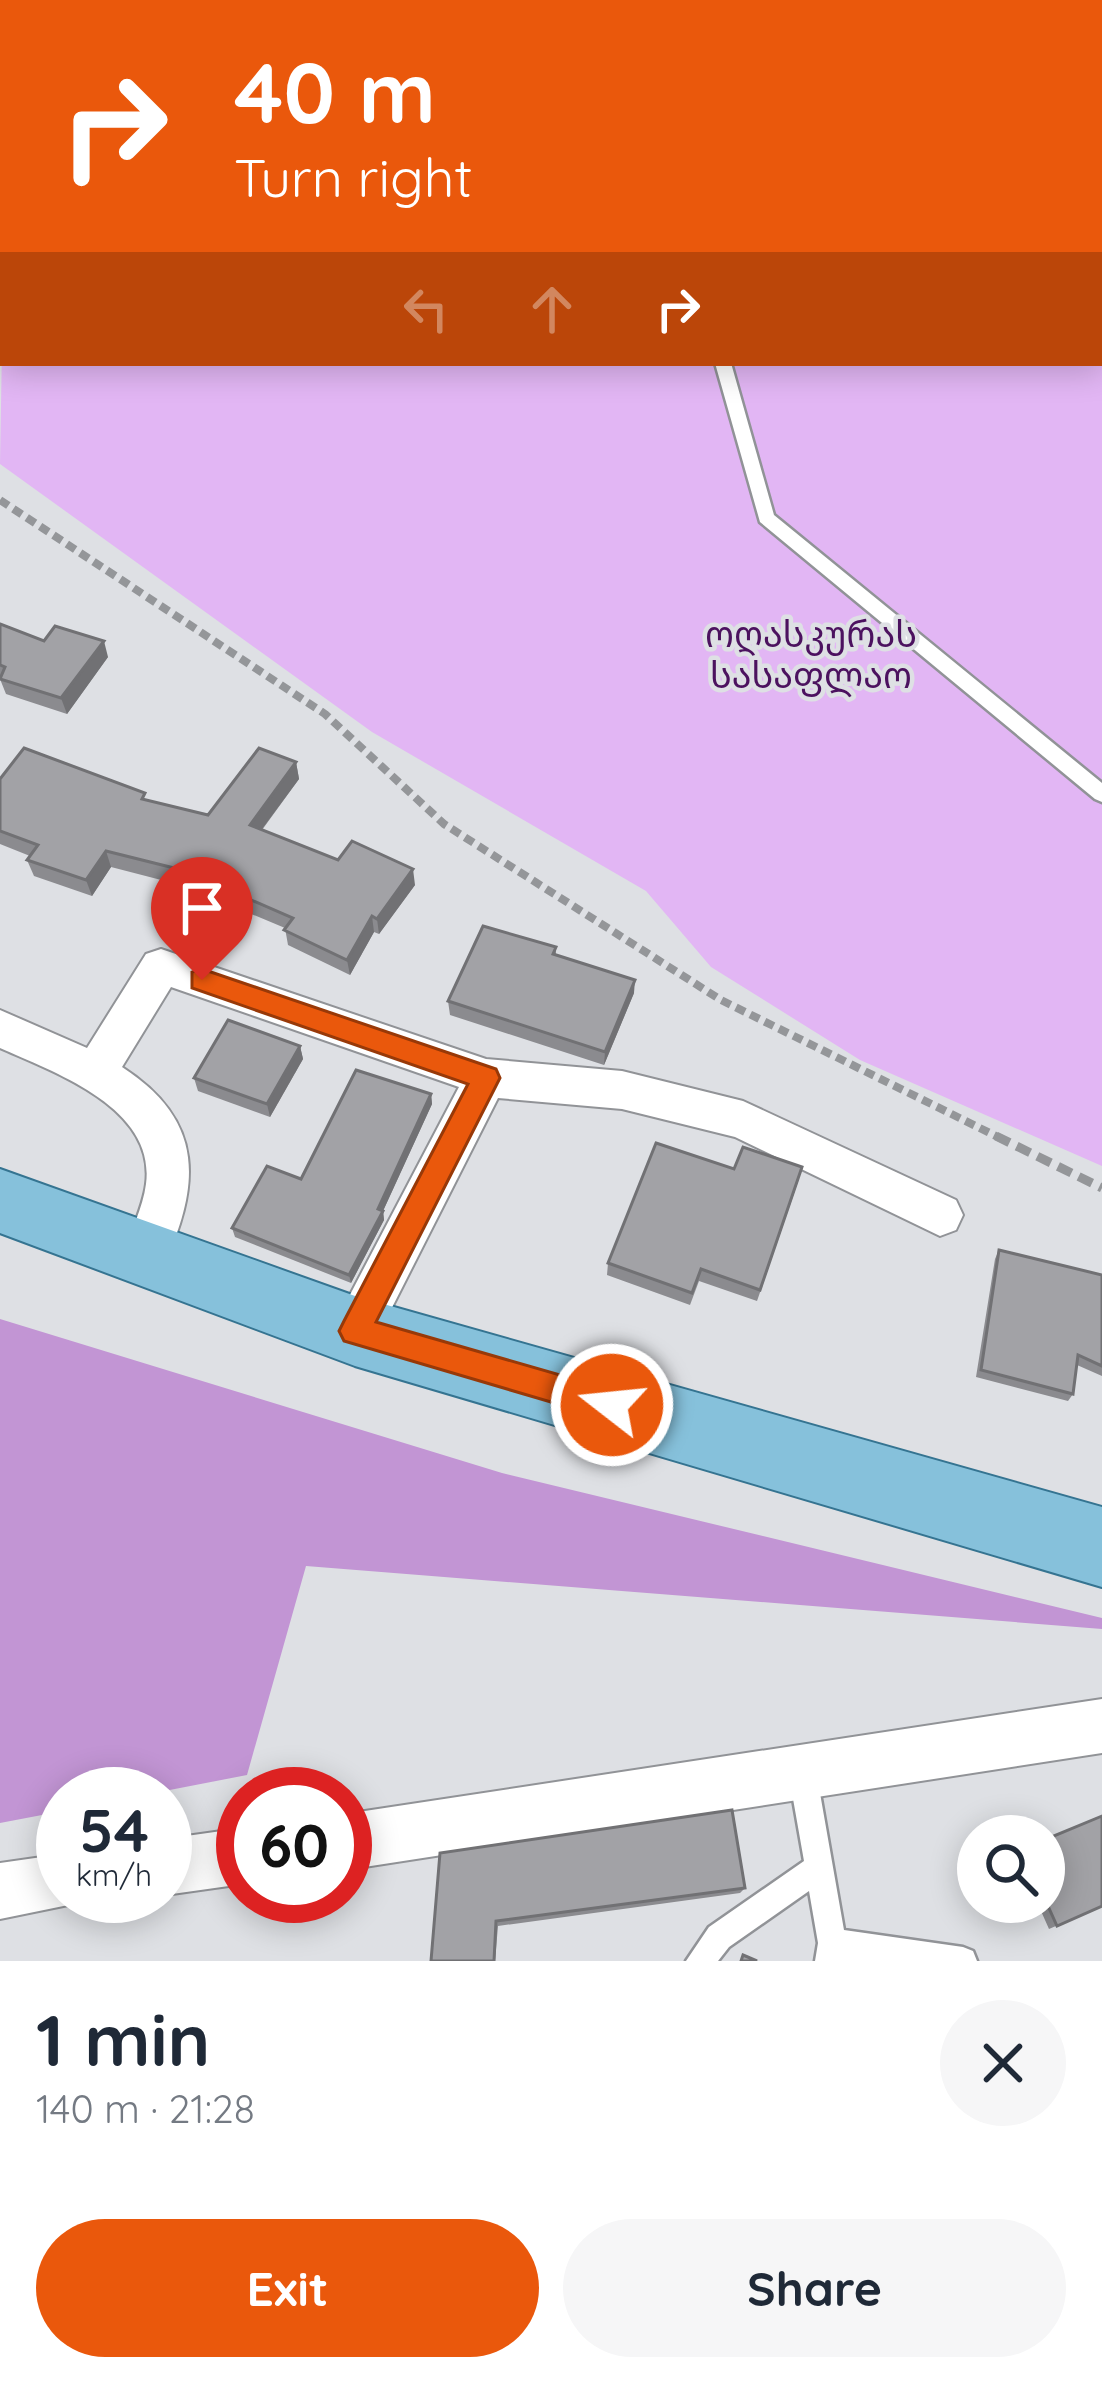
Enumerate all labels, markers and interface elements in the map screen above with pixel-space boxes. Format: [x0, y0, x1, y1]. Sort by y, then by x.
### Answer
text: 40 m [234, 39, 436, 144]
icon: right [36, 48, 192, 204]
text: Turn right [234, 143, 473, 211]
icon: left [393, 276, 459, 342]
icon: ahead [519, 276, 585, 342]
icon: right [645, 276, 711, 342]
park label: ოღასკურას სასაფლაო [705, 611, 917, 698]
pin [151, 857, 253, 980]
icon: arrive [169, 875, 235, 941]
position arrow [549, 1342, 675, 1468]
speed limit sign: 60 [216, 1767, 372, 1923]
text: 54 [79, 1792, 149, 1867]
map controls [957, 1815, 1065, 1923]
button: search [957, 1815, 1065, 1923]
text: km/h [76, 1856, 152, 1894]
text: 1 min [36, 1994, 210, 2084]
button: close [940, 2000, 1066, 2126]
text: 140 m · 21:28 [36, 2084, 255, 2133]
button: Exit [36, 2219, 539, 2357]
button: Share [563, 2219, 1066, 2357]

